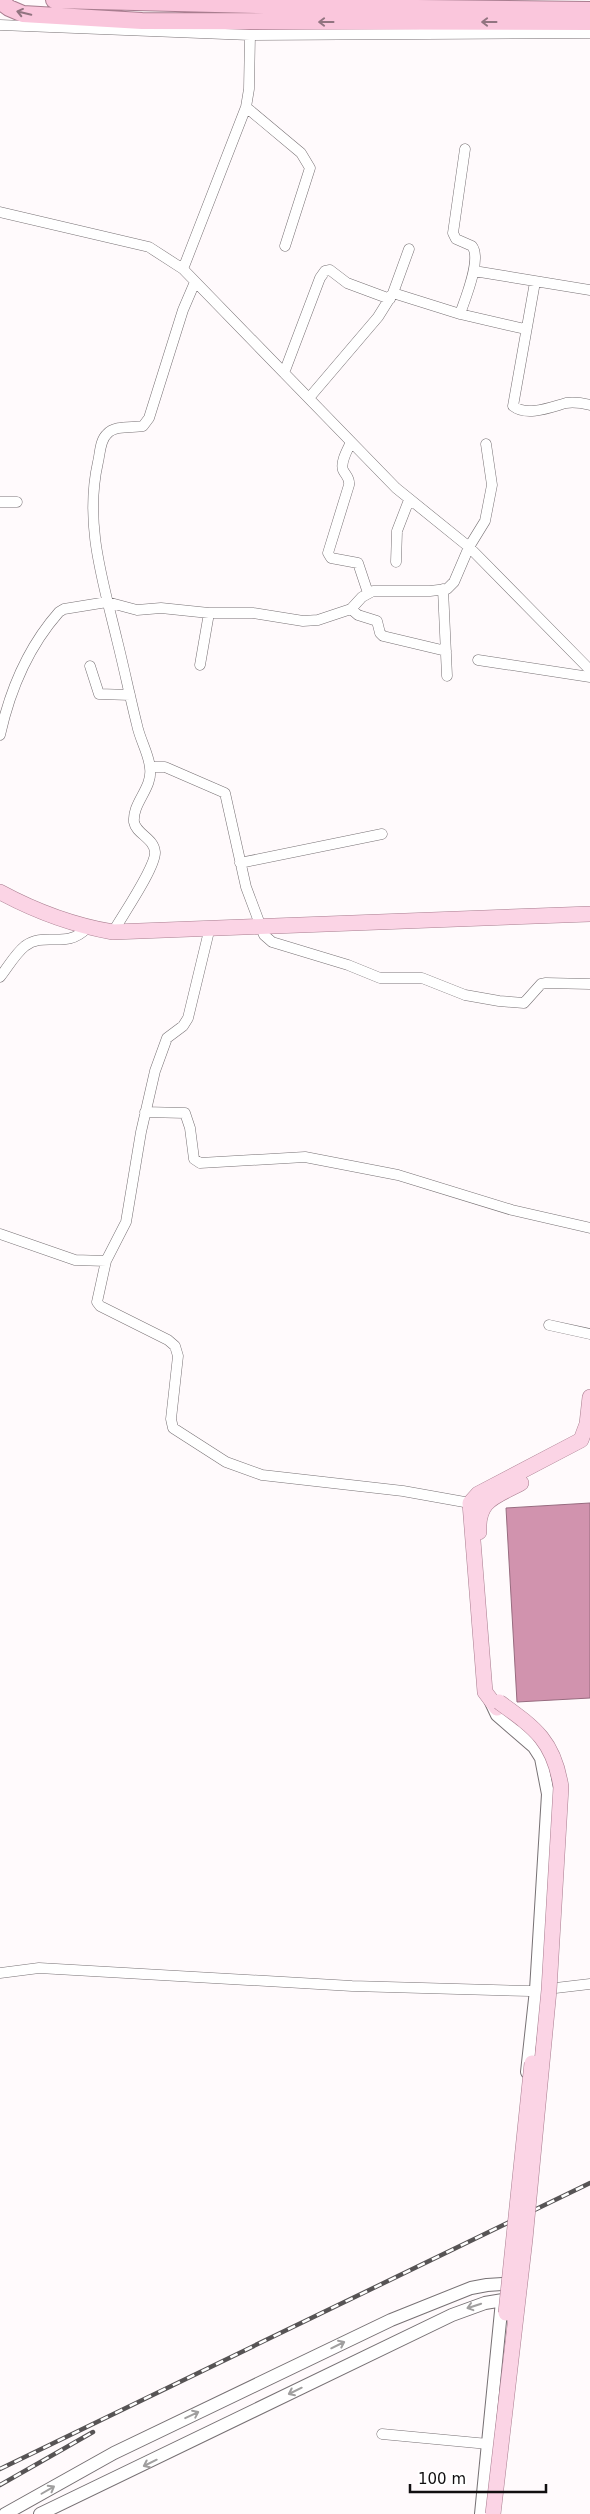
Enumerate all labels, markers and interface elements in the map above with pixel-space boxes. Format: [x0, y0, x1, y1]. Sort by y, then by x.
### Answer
one-way arrow [17, 8, 33, 17]
one-way arrow [319, 17, 335, 27]
one-way arrow [481, 17, 498, 27]
one-way arrow [466, 2302, 482, 2312]
one-way arrow [330, 2340, 345, 2350]
one-way arrow [288, 2386, 303, 2396]
one-way arrow [184, 2410, 199, 2420]
one-way arrow [142, 2458, 157, 2468]
scale bar [410, 2462, 546, 2494]
text: 100 m [418, 2470, 466, 2488]
one-way arrow [40, 2485, 54, 2495]

